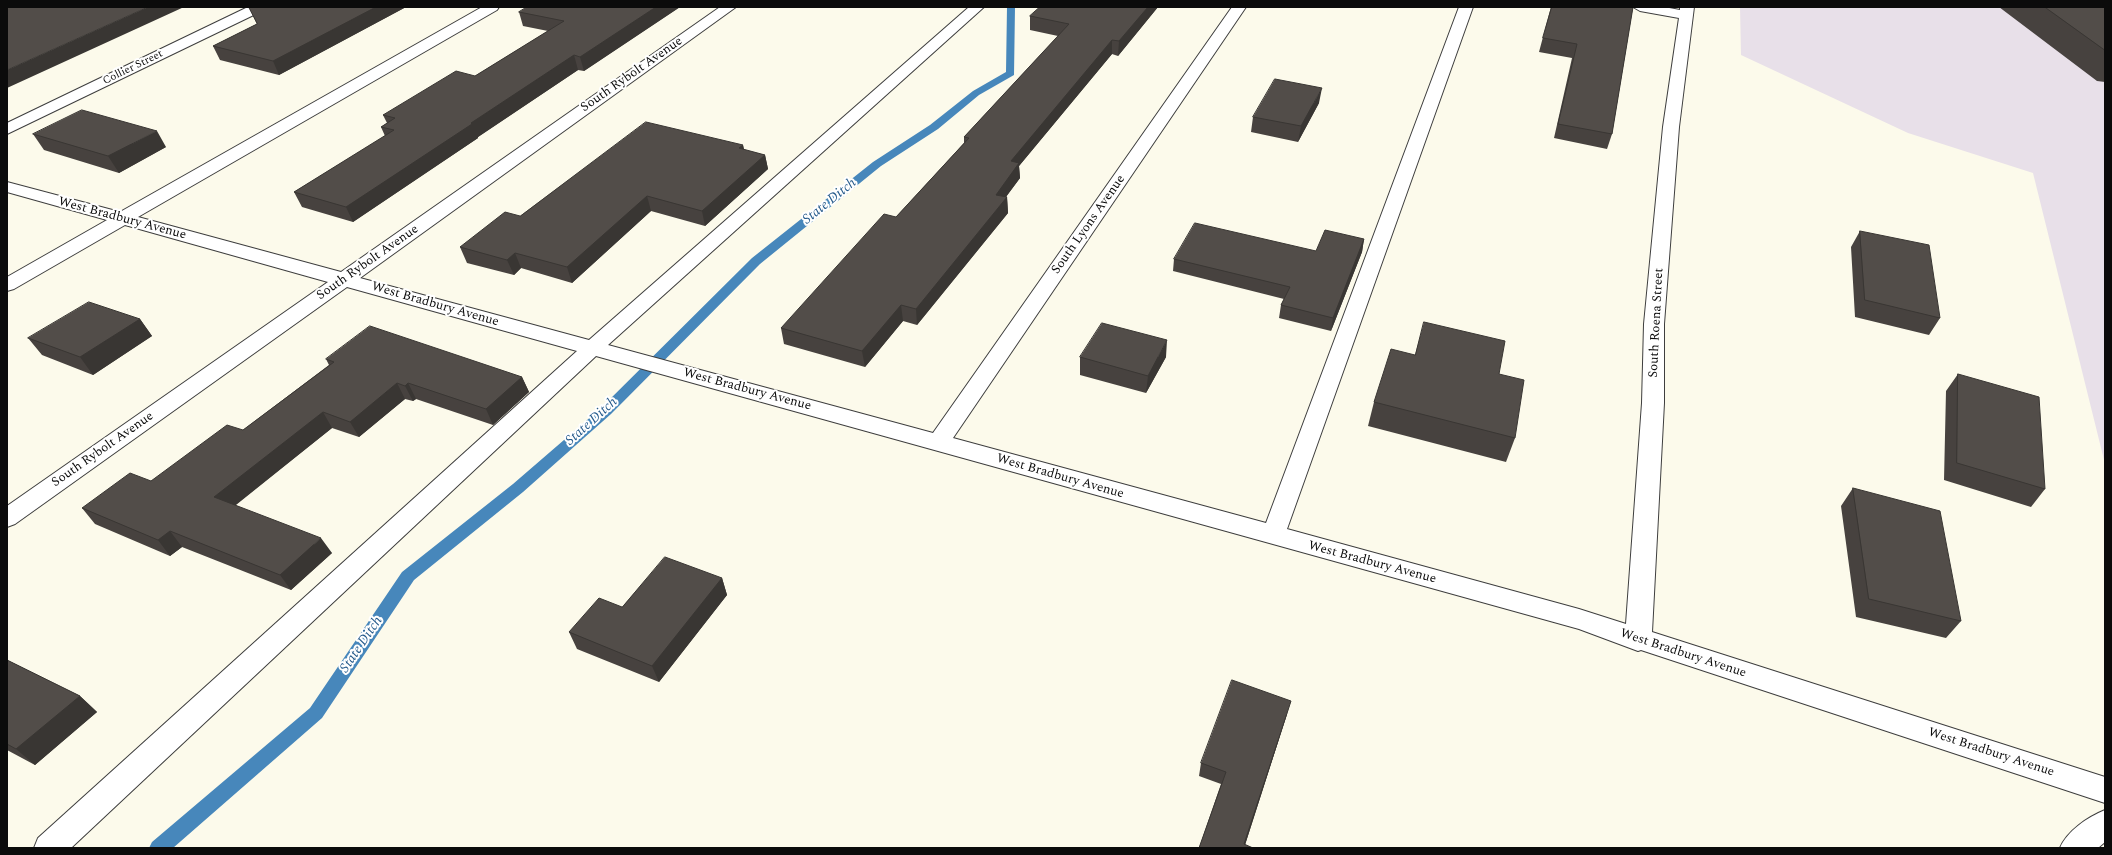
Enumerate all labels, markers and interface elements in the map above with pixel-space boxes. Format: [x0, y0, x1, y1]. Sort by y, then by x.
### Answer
street label: South Rybolt Avenue [578, 34, 686, 116]
street label: Collier Street [101, 48, 165, 88]
street label: South Lyons Avenue [1049, 172, 1129, 278]
water label: State Ditch [800, 175, 860, 229]
street label: West Bradbury Avenue [56, 194, 188, 244]
street label: South Rybolt Avenue [314, 222, 422, 304]
street label: South Roena Street [1646, 268, 1668, 378]
street label: West Bradbury Avenue [370, 279, 500, 331]
street label: West Bradbury Avenue [681, 365, 813, 415]
water label: State Ditch [563, 394, 621, 450]
street label: South Rybolt Avenue [49, 409, 157, 491]
street label: West Bradbury Avenue [995, 451, 1125, 503]
street label: West Bradbury Avenue [1306, 538, 1438, 588]
water label: State Ditch [337, 614, 387, 676]
street label: West Bradbury Avenue [1618, 626, 1748, 682]
street label: West Bradbury Avenue [1926, 725, 2056, 781]

